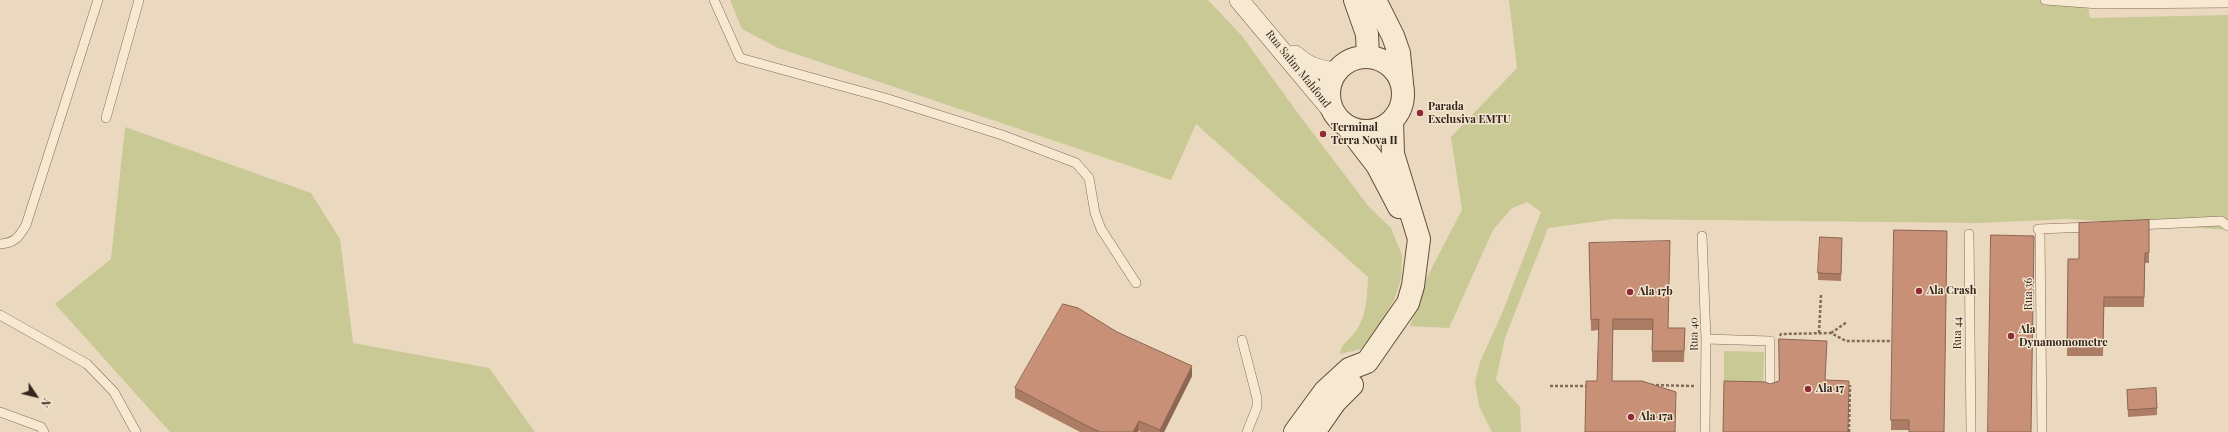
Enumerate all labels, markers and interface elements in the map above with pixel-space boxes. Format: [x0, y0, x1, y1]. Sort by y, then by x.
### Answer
street label: Rua Salim Mahfoud [1263, 28, 1333, 110]
place label: Parada Exclusiva EMTU [1428, 100, 1511, 126]
marker: Parada Exclusiva EMTU [1415, 108, 1425, 118]
place label: Terminal Terra Nova II [1331, 121, 1398, 147]
marker: Terminal Terra Nova II [1318, 129, 1328, 139]
street label: Rua 36 [2022, 278, 2036, 310]
place label: Ala Crash [1927, 284, 1976, 298]
place label: Ala 17b [1638, 285, 1673, 299]
marker: Ala Crash [1914, 286, 1924, 296]
marker: Ala 17b [1625, 287, 1635, 297]
street label: Rua 40 [1687, 317, 1701, 351]
street label: Rua 44 [1951, 317, 1965, 349]
place label: Ala Dynamomometre [2019, 323, 2108, 349]
marker: Ala Dynamomometre [2006, 331, 2016, 341]
north arrow [16, 376, 56, 416]
place label: Ala 17 [1816, 382, 1844, 396]
marker: Ala 17 [1803, 384, 1813, 394]
text: N [38, 396, 55, 411]
place label: Ala 17a [1639, 410, 1673, 424]
marker: Ala 17a [1626, 412, 1636, 422]

